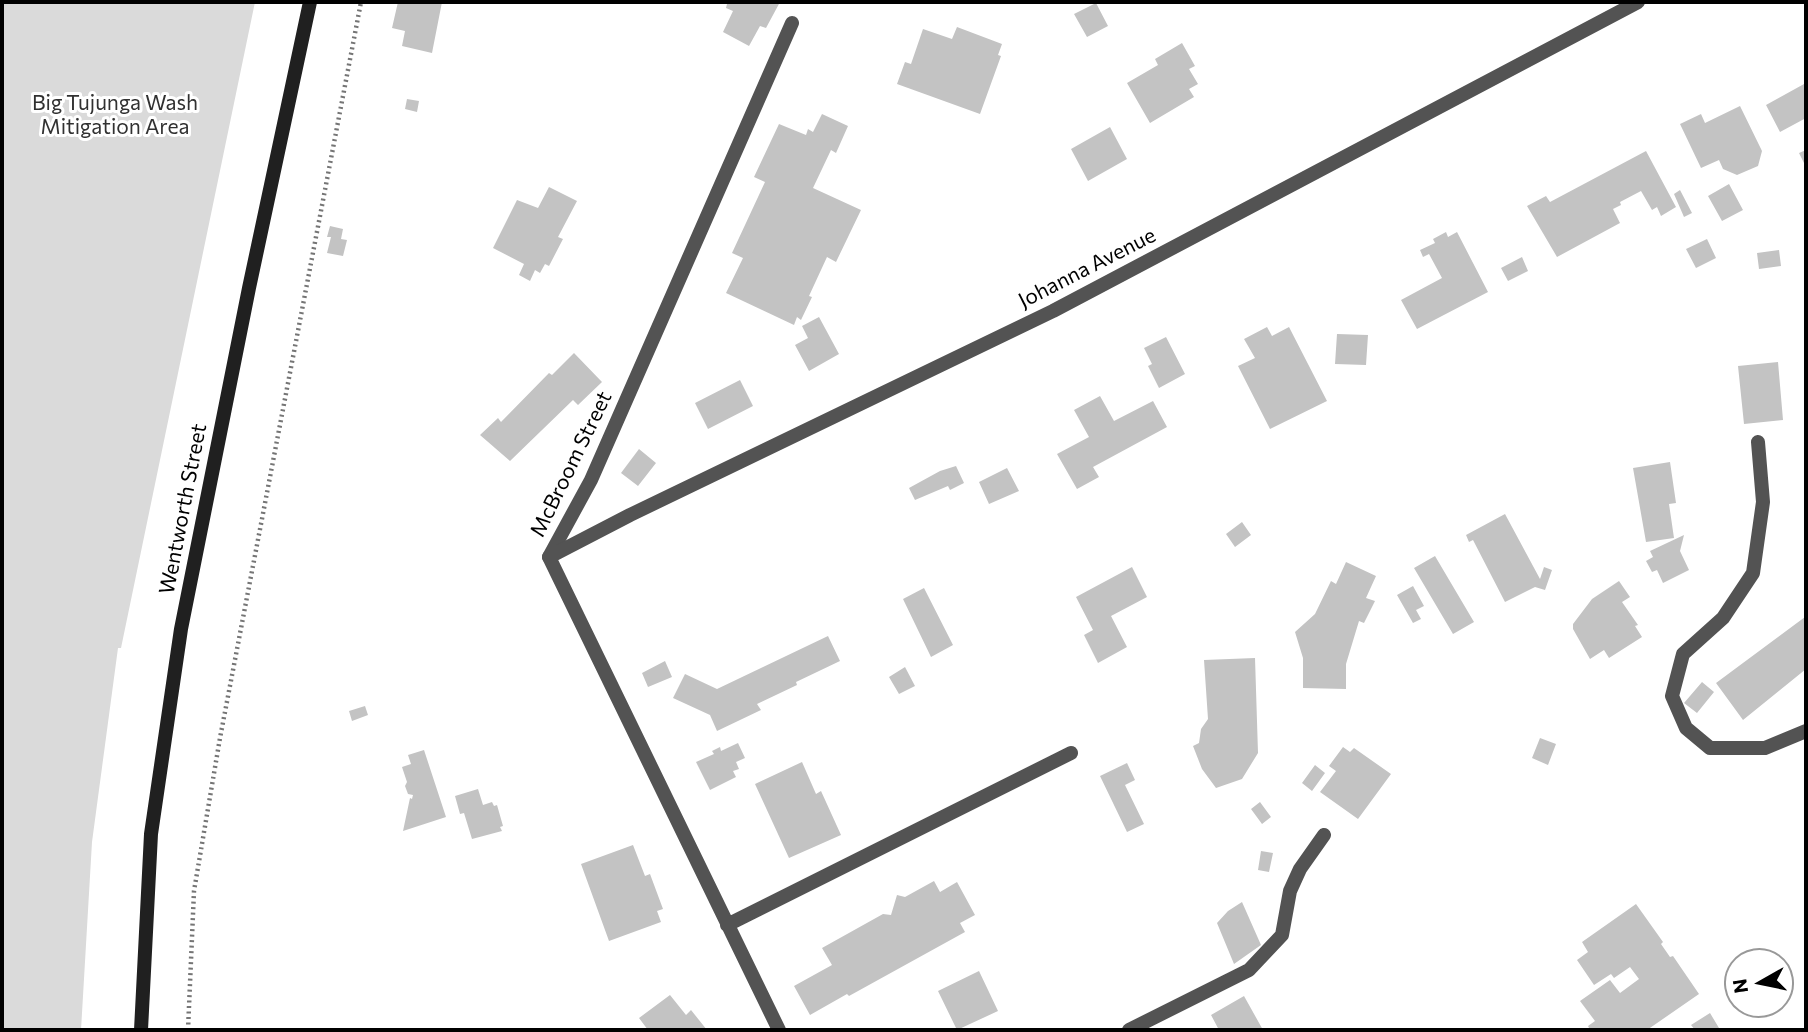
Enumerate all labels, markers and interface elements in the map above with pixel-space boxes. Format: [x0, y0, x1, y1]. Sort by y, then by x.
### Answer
park label: Big Tujunga Wash Mitigation Area [32, 90, 198, 140]
street label: Johanna Avenue [1014, 223, 1160, 313]
street label: McBroom Street [525, 387, 617, 541]
street label: Wentworth Street [154, 422, 212, 596]
north arrow [1724, 948, 1794, 1018]
text: N [1727, 977, 1752, 995]

